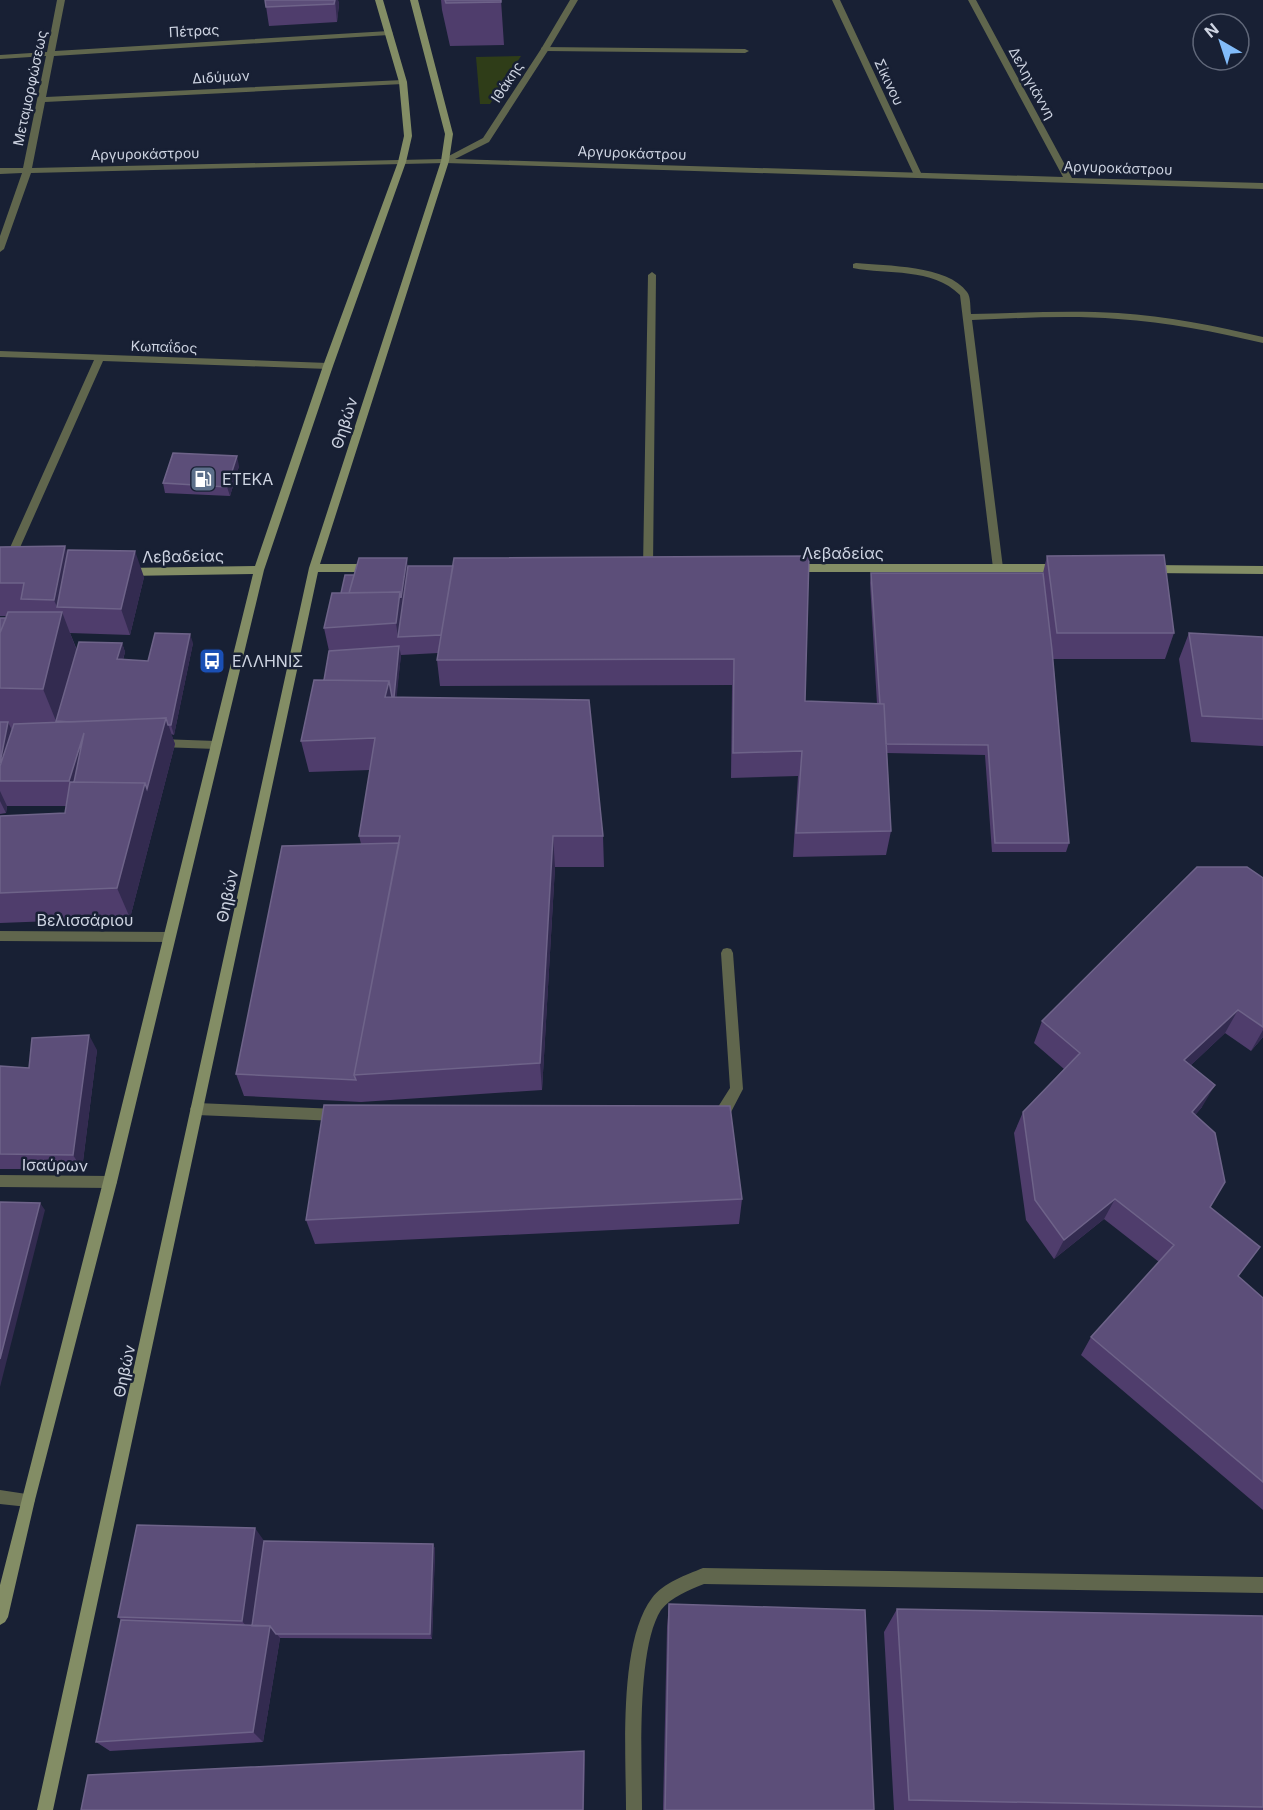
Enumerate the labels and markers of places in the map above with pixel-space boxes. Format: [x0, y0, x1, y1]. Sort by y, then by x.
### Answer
fuel station icon: ΕΤΕΚΑ [188, 464, 218, 494]
place label: ΕΤΕΚΑ [222, 469, 273, 489]
bus stop icon: ΕΛΛΗΝΙΣ [197, 646, 227, 676]
place label: ΕΛΛΗΝΙΣ [232, 651, 303, 671]

